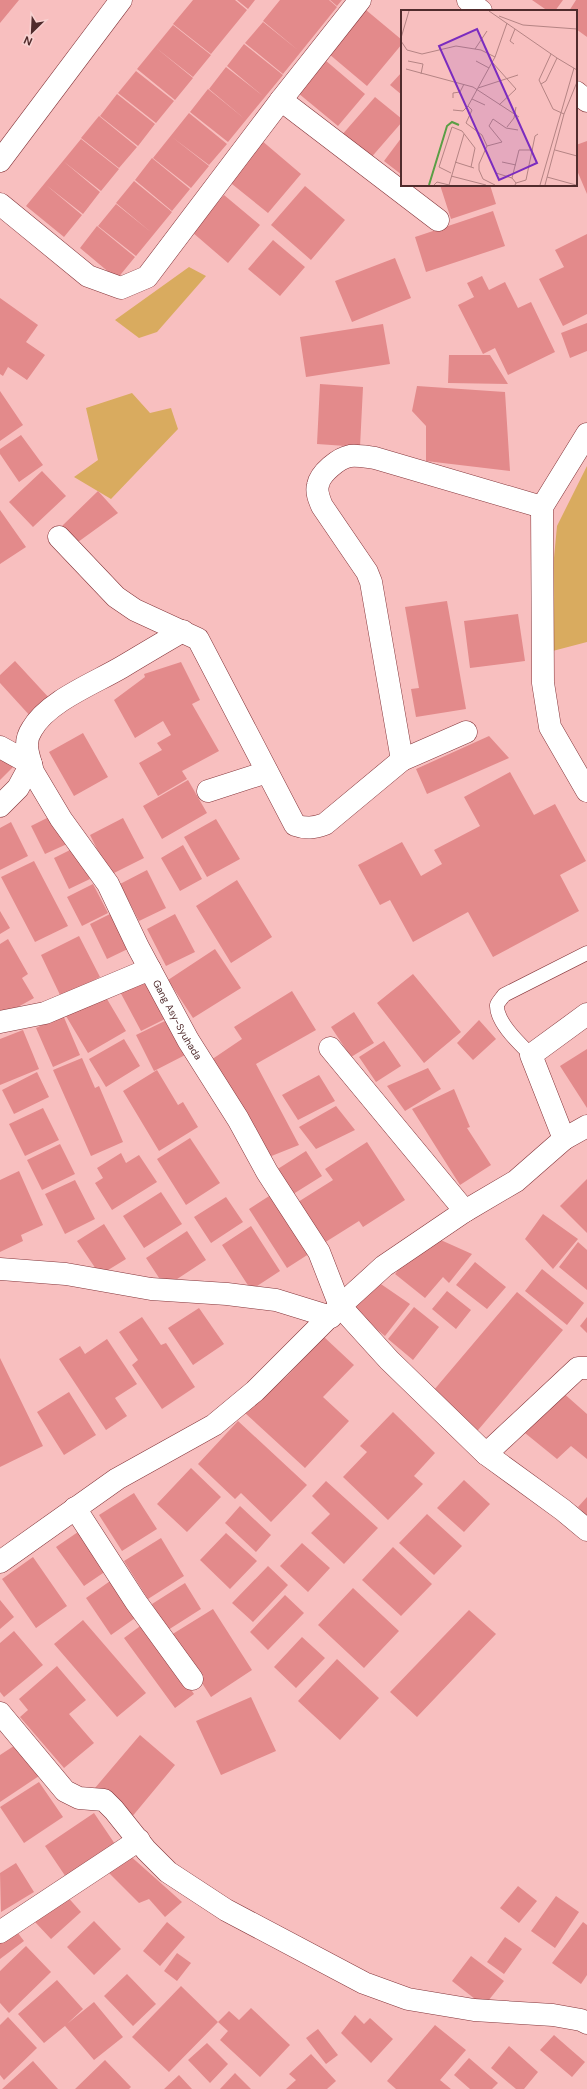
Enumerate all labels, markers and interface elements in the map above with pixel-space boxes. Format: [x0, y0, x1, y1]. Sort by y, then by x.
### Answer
inset map [401, 10, 577, 186]
north arrow [12, 12, 52, 52]
text: N [21, 33, 34, 49]
street label: Gang Asy-Syuhada [150, 978, 205, 1062]

